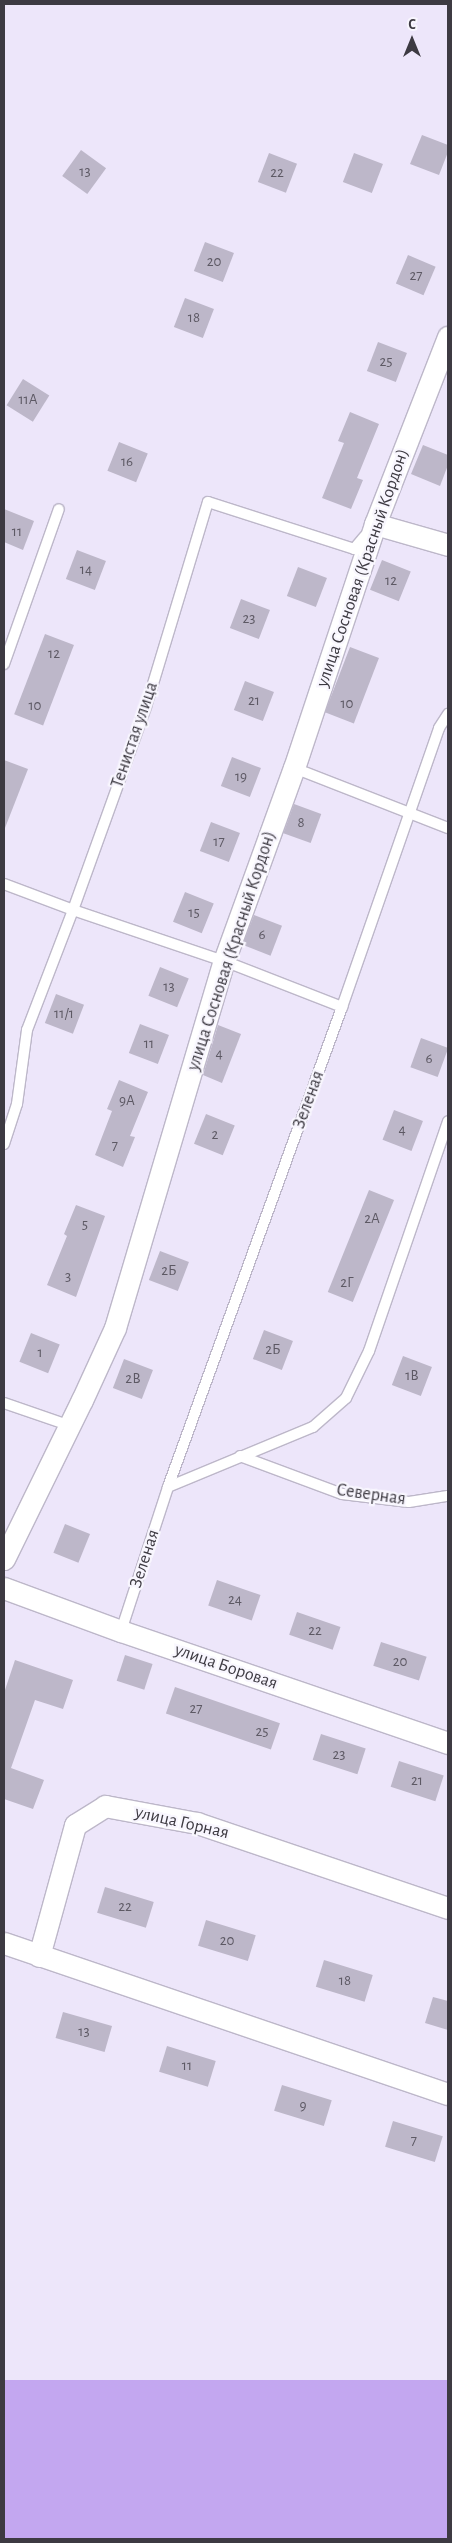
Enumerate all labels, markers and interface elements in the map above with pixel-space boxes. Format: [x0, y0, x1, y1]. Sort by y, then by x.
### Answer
north arrow [387, 15, 437, 65]
text: С [408, 18, 416, 32]
house number: 13 [79, 163, 91, 181]
house number: 22 [270, 164, 284, 182]
house number: 20 [207, 253, 221, 271]
house number: 27 [409, 267, 423, 285]
house number: 18 [188, 309, 200, 327]
house number: 25 [379, 353, 393, 371]
house number: 11А [18, 391, 38, 409]
street label: улица Сосновая (Красный Кордон) [312, 446, 414, 690]
house number: 16 [121, 453, 133, 471]
house number: 11 [12, 523, 22, 541]
house number: 14 [80, 561, 92, 579]
house number: 12 [385, 572, 397, 590]
house number: 23 [242, 610, 256, 628]
house number: 12 [48, 645, 60, 663]
street label: Тенистая улица [107, 679, 163, 791]
house number: 21 [248, 692, 260, 710]
house number: 10 [340, 695, 354, 713]
house number: 10 [28, 697, 42, 715]
house number: 19 [235, 768, 247, 786]
house number: 8 [297, 814, 305, 832]
street label: улица Сосновая (Красный Кордон) [183, 829, 281, 1073]
house number: 17 [213, 833, 225, 851]
house number: 15 [188, 904, 200, 922]
house number: 6 [258, 926, 266, 944]
house number: 13 [163, 978, 175, 996]
house number: 11/1 [54, 1005, 74, 1023]
house number: 11 [144, 1035, 154, 1053]
house number: 4 [215, 1045, 223, 1063]
house number: 6 [425, 1050, 433, 1068]
street label: Зеленая [289, 1068, 329, 1132]
house number: 9А [119, 1092, 135, 1110]
house number: 4 [398, 1121, 406, 1139]
house number: 2 [212, 1126, 218, 1144]
house number: 7 [112, 1137, 118, 1155]
house number: 2А [364, 1210, 380, 1228]
house number: 5 [82, 1216, 88, 1234]
house number: 2Б [161, 1262, 177, 1280]
house number: 3 [65, 1268, 71, 1286]
house number: 2Г [340, 1274, 354, 1292]
house number: 2Б [265, 1341, 281, 1359]
house number: 1 [37, 1344, 43, 1362]
house number: 1В [405, 1367, 419, 1385]
house number: 2В [125, 1370, 141, 1388]
street label: Северная [335, 1479, 407, 1511]
street label: Зеленая [125, 1527, 165, 1591]
house number: 24 [228, 1591, 242, 1609]
house number: 22 [308, 1622, 322, 1640]
street label: улица Боровая [172, 1639, 280, 1695]
house number: 20 [393, 1653, 407, 1671]
house number: 27 [189, 1700, 203, 1718]
house number: 25 [255, 1723, 269, 1741]
house number: 23 [332, 1746, 346, 1764]
house number: 21 [411, 1772, 423, 1790]
street label: улица Горная [133, 1802, 231, 1844]
house number: 22 [118, 1898, 132, 1916]
house number: 20 [220, 1932, 234, 1950]
house number: 18 [339, 1972, 351, 1990]
house number: 13 [78, 2023, 90, 2041]
house number: 11 [182, 2057, 192, 2075]
house number: 9 [299, 2097, 307, 2115]
house number: 7 [411, 2132, 417, 2150]

